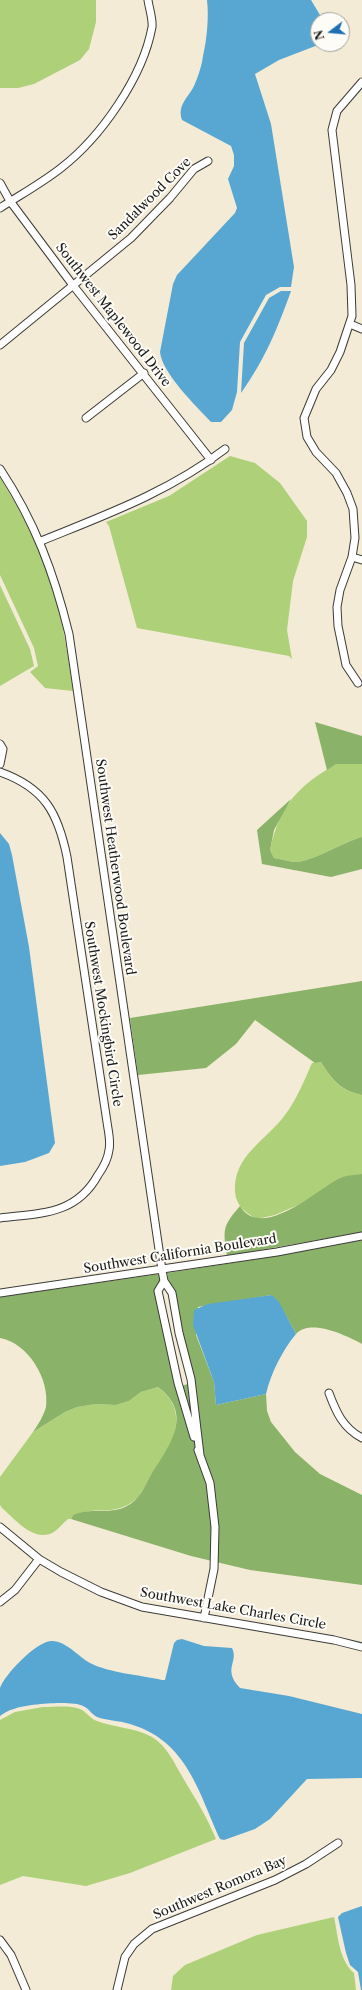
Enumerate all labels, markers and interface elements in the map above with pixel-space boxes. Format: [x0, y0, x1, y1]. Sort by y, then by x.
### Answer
north arrow [310, 12, 350, 52]
text: N [311, 29, 327, 42]
street label: Sandalwood Cove [105, 154, 195, 244]
street label: Southwest Maplewood Drive [52, 240, 174, 390]
street label: Southwest Heatherwood Boulevard [92, 758, 138, 976]
street label: Southwest Mockingbird Circle [81, 920, 125, 1108]
street label: Southwest California Boulevard [82, 1231, 278, 1277]
street label: Southwest Lake Charles Circle [139, 1585, 327, 1633]
street label: Southwest Romora Bay [151, 1853, 289, 1923]

